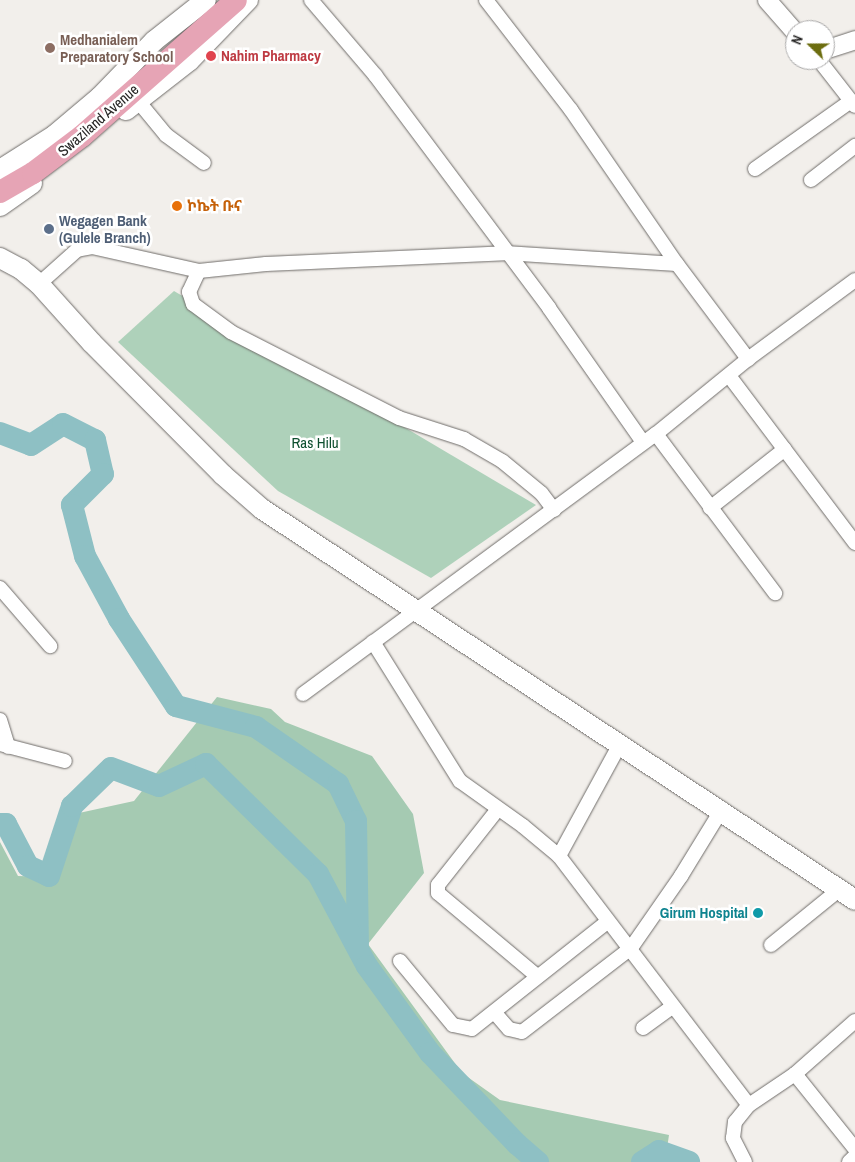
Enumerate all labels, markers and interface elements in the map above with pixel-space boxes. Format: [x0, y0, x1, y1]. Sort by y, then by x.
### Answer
north arrow [785, 20, 835, 70]
place label: Medhanialem Preparatory School [60, 30, 173, 65]
text: N [787, 33, 807, 47]
marker: Medhanialem Preparatory School [44, 42, 56, 54]
place label: Nahim Pharmacy [221, 47, 321, 65]
marker: Nahim Pharmacy [205, 50, 217, 62]
street label: Swaziland Avenue [54, 80, 142, 160]
place label: ኮኬት ቡና [187, 197, 242, 215]
marker: ኮኬት ቡና [171, 200, 183, 212]
place label: Wegagen Bank (Gulele Branch) [59, 211, 151, 246]
marker: Wegagen Bank (Gulele Branch) [43, 223, 55, 235]
park label: Ras Hilu [291, 434, 339, 452]
place label: Girum Hospital [660, 904, 748, 922]
marker: Girum Hospital [752, 907, 764, 919]

